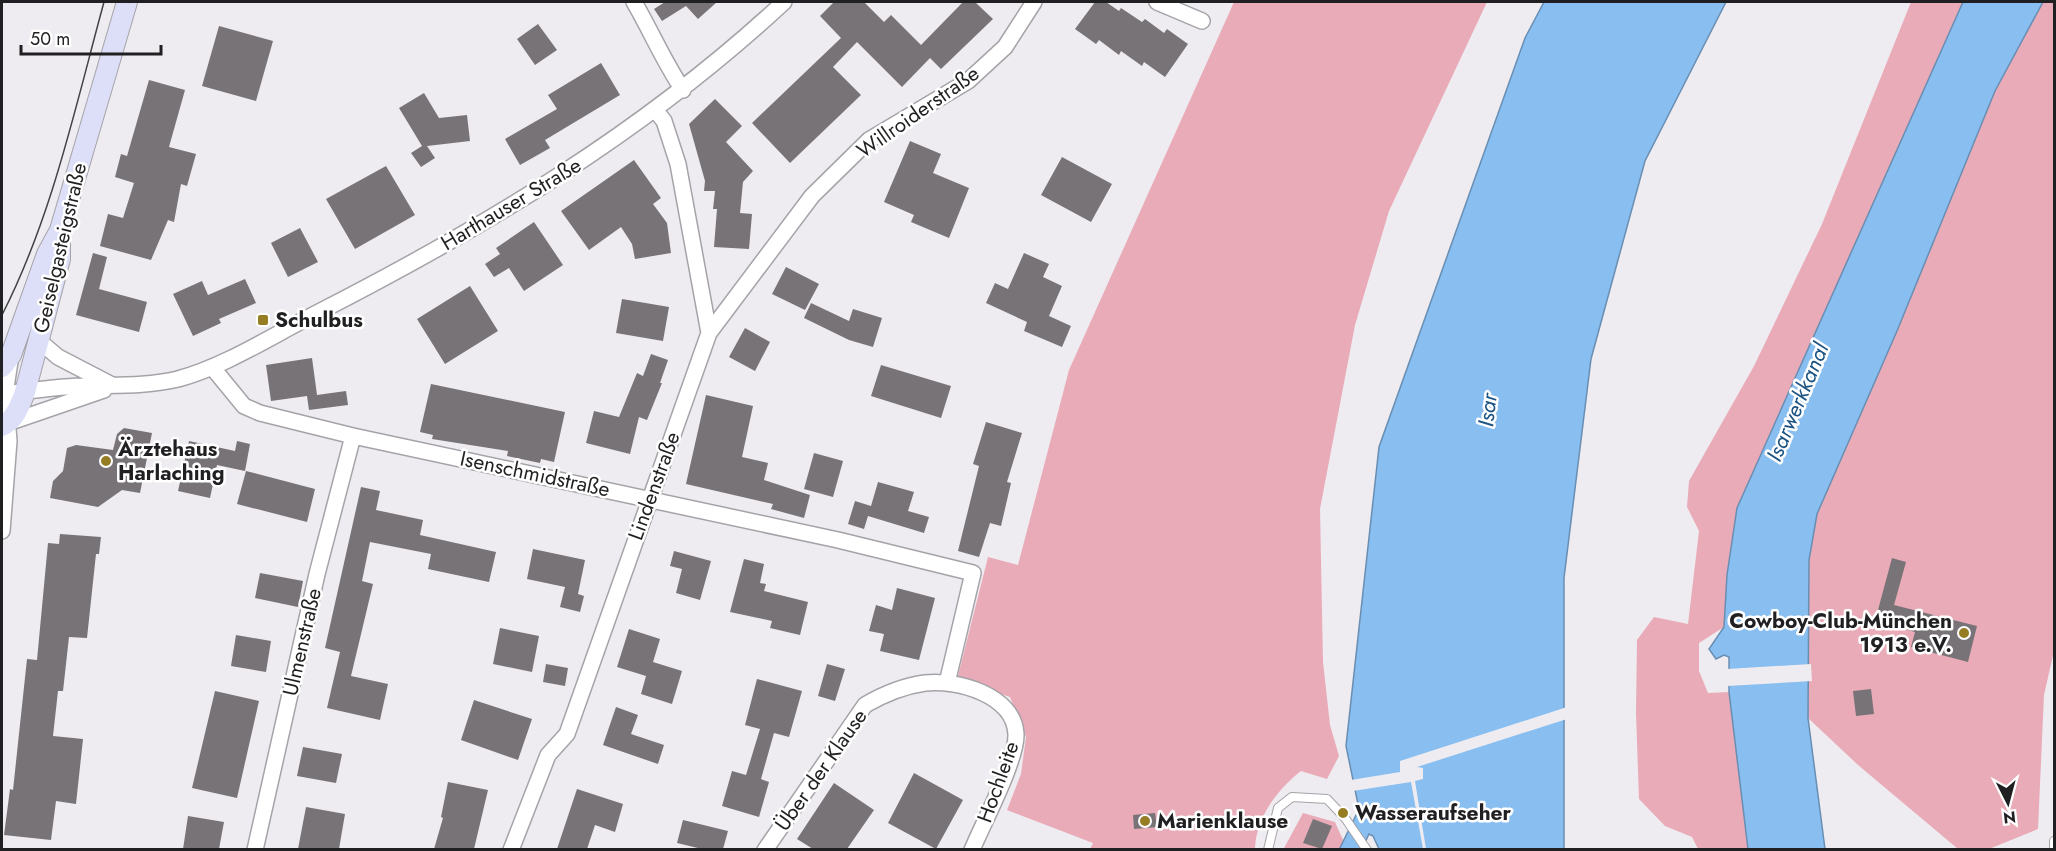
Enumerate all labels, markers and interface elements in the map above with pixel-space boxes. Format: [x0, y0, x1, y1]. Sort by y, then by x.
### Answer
scale bar [21, 18, 160, 56]
text: 50 m [30, 26, 70, 52]
street label: Willroiderstraße [851, 59, 985, 165]
street label: Harthauser Straße [435, 150, 587, 258]
street label: Geiselgasteigstraße [26, 160, 94, 336]
place label: Schulbus [275, 305, 363, 335]
marker: Schulbus [256, 313, 270, 327]
water label: Isarwerkkanal [1758, 337, 1837, 466]
water label: Isar [1469, 390, 1505, 428]
street label: Lindenstraße [621, 427, 688, 544]
place label: Ärztehaus Harlaching [117, 434, 224, 488]
street label: Isenschmidstraße [457, 443, 613, 505]
marker: Ärztehaus Harlaching [99, 454, 113, 468]
street label: Ulmenstraße [275, 585, 329, 699]
place label: Cowboy-Club-München 1913 e.V. [1729, 606, 1952, 660]
marker: Cowboy-Club-München 1913 e.V. [1957, 626, 1971, 640]
street label: Über der Klause [768, 703, 874, 837]
street label: Hochleite [969, 737, 1027, 827]
north arrow [1978, 773, 2038, 833]
place label: Wasseraufseher [1355, 798, 1512, 828]
text: N [2002, 805, 2017, 830]
place label: Marienklause [1157, 806, 1288, 836]
marker: Wasseraufseher [1336, 806, 1350, 820]
marker: Marienklause [1138, 814, 1152, 828]

